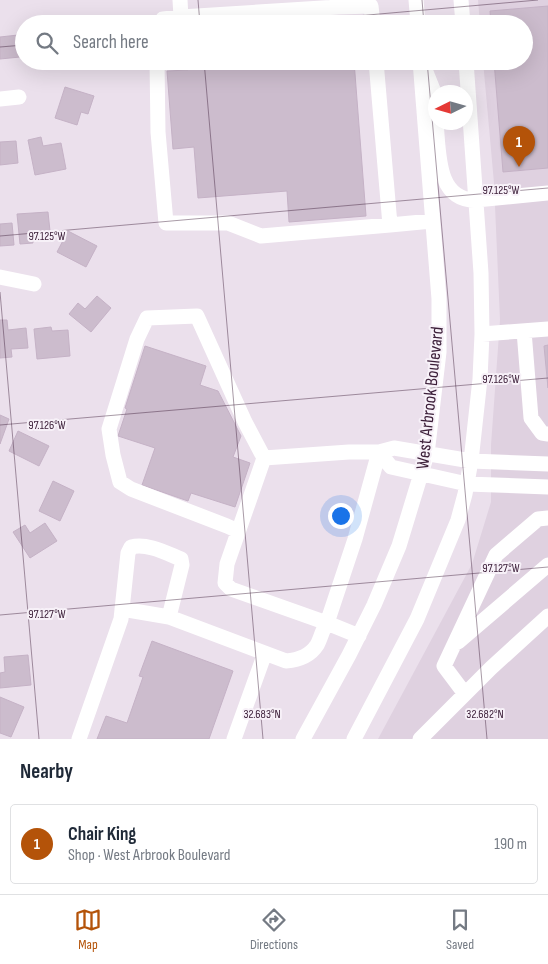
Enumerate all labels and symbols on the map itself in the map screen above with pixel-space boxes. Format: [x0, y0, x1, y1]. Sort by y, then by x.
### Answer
north arrow [428, 85, 473, 130]
pin: 1 [503, 126, 535, 167]
text: 97.125°W [483, 183, 520, 198]
text: 97.125°W [29, 229, 66, 244]
street label: West Arbrook Boulevard [412, 326, 448, 470]
text: 97.126°W [482, 372, 520, 387]
text: 97.126°W [28, 418, 66, 433]
your location [328, 503, 354, 529]
text: 97.127°W [482, 561, 520, 576]
text: 97.127°W [28, 607, 66, 622]
text: 32.683°N [243, 707, 281, 722]
text: 32.682°N [466, 707, 504, 722]

